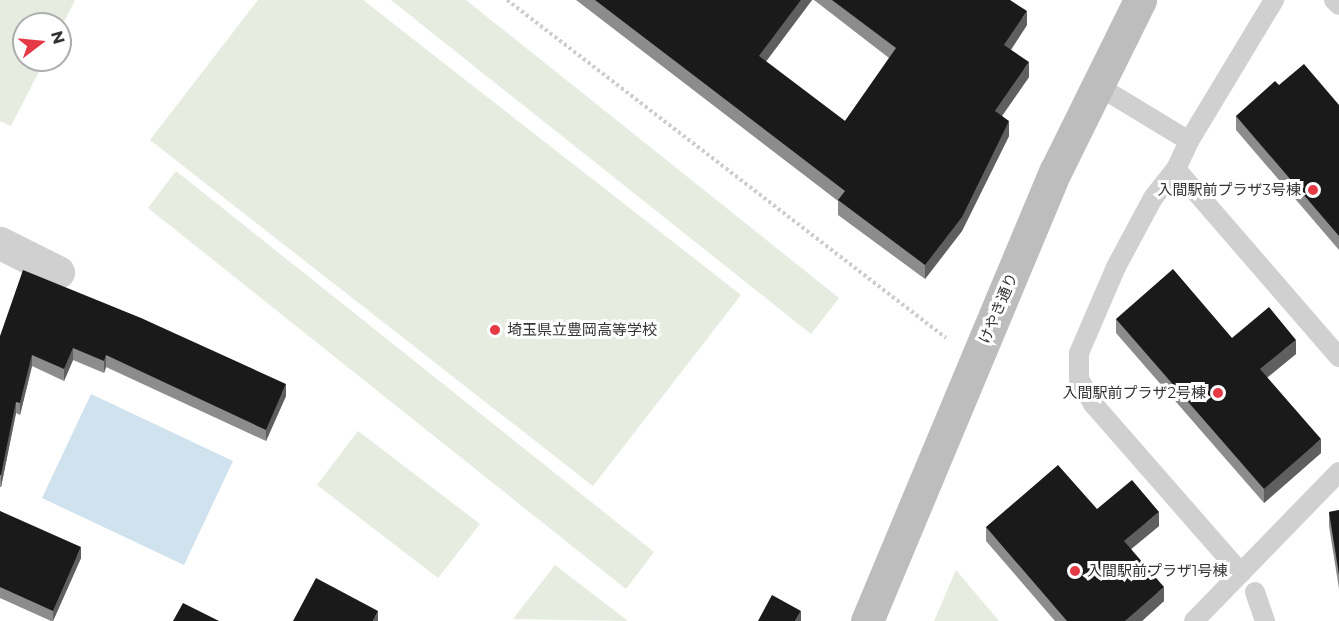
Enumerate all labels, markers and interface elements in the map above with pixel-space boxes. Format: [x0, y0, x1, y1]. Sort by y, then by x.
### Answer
north arrow [12, 12, 72, 72]
text: N [47, 29, 69, 46]
place label: 入間駅前プラザ3号棟 [1158, 181, 1301, 199]
marker: 入間駅前プラザ3号棟 [1306, 183, 1320, 197]
street label: けやき通り [975, 270, 1021, 346]
place label: 埼玉県立豊岡高等学校 [507, 321, 657, 339]
marker: 埼玉県立豊岡高等学校 [488, 323, 502, 337]
place label: 入間駅前プラザ2号棟 [1062, 384, 1206, 402]
marker: 入間駅前プラザ2号棟 [1211, 386, 1225, 400]
place label: 入間駅前プラザ1号棟 [1087, 562, 1227, 580]
marker: 入間駅前プラザ1号棟 [1068, 564, 1082, 578]

